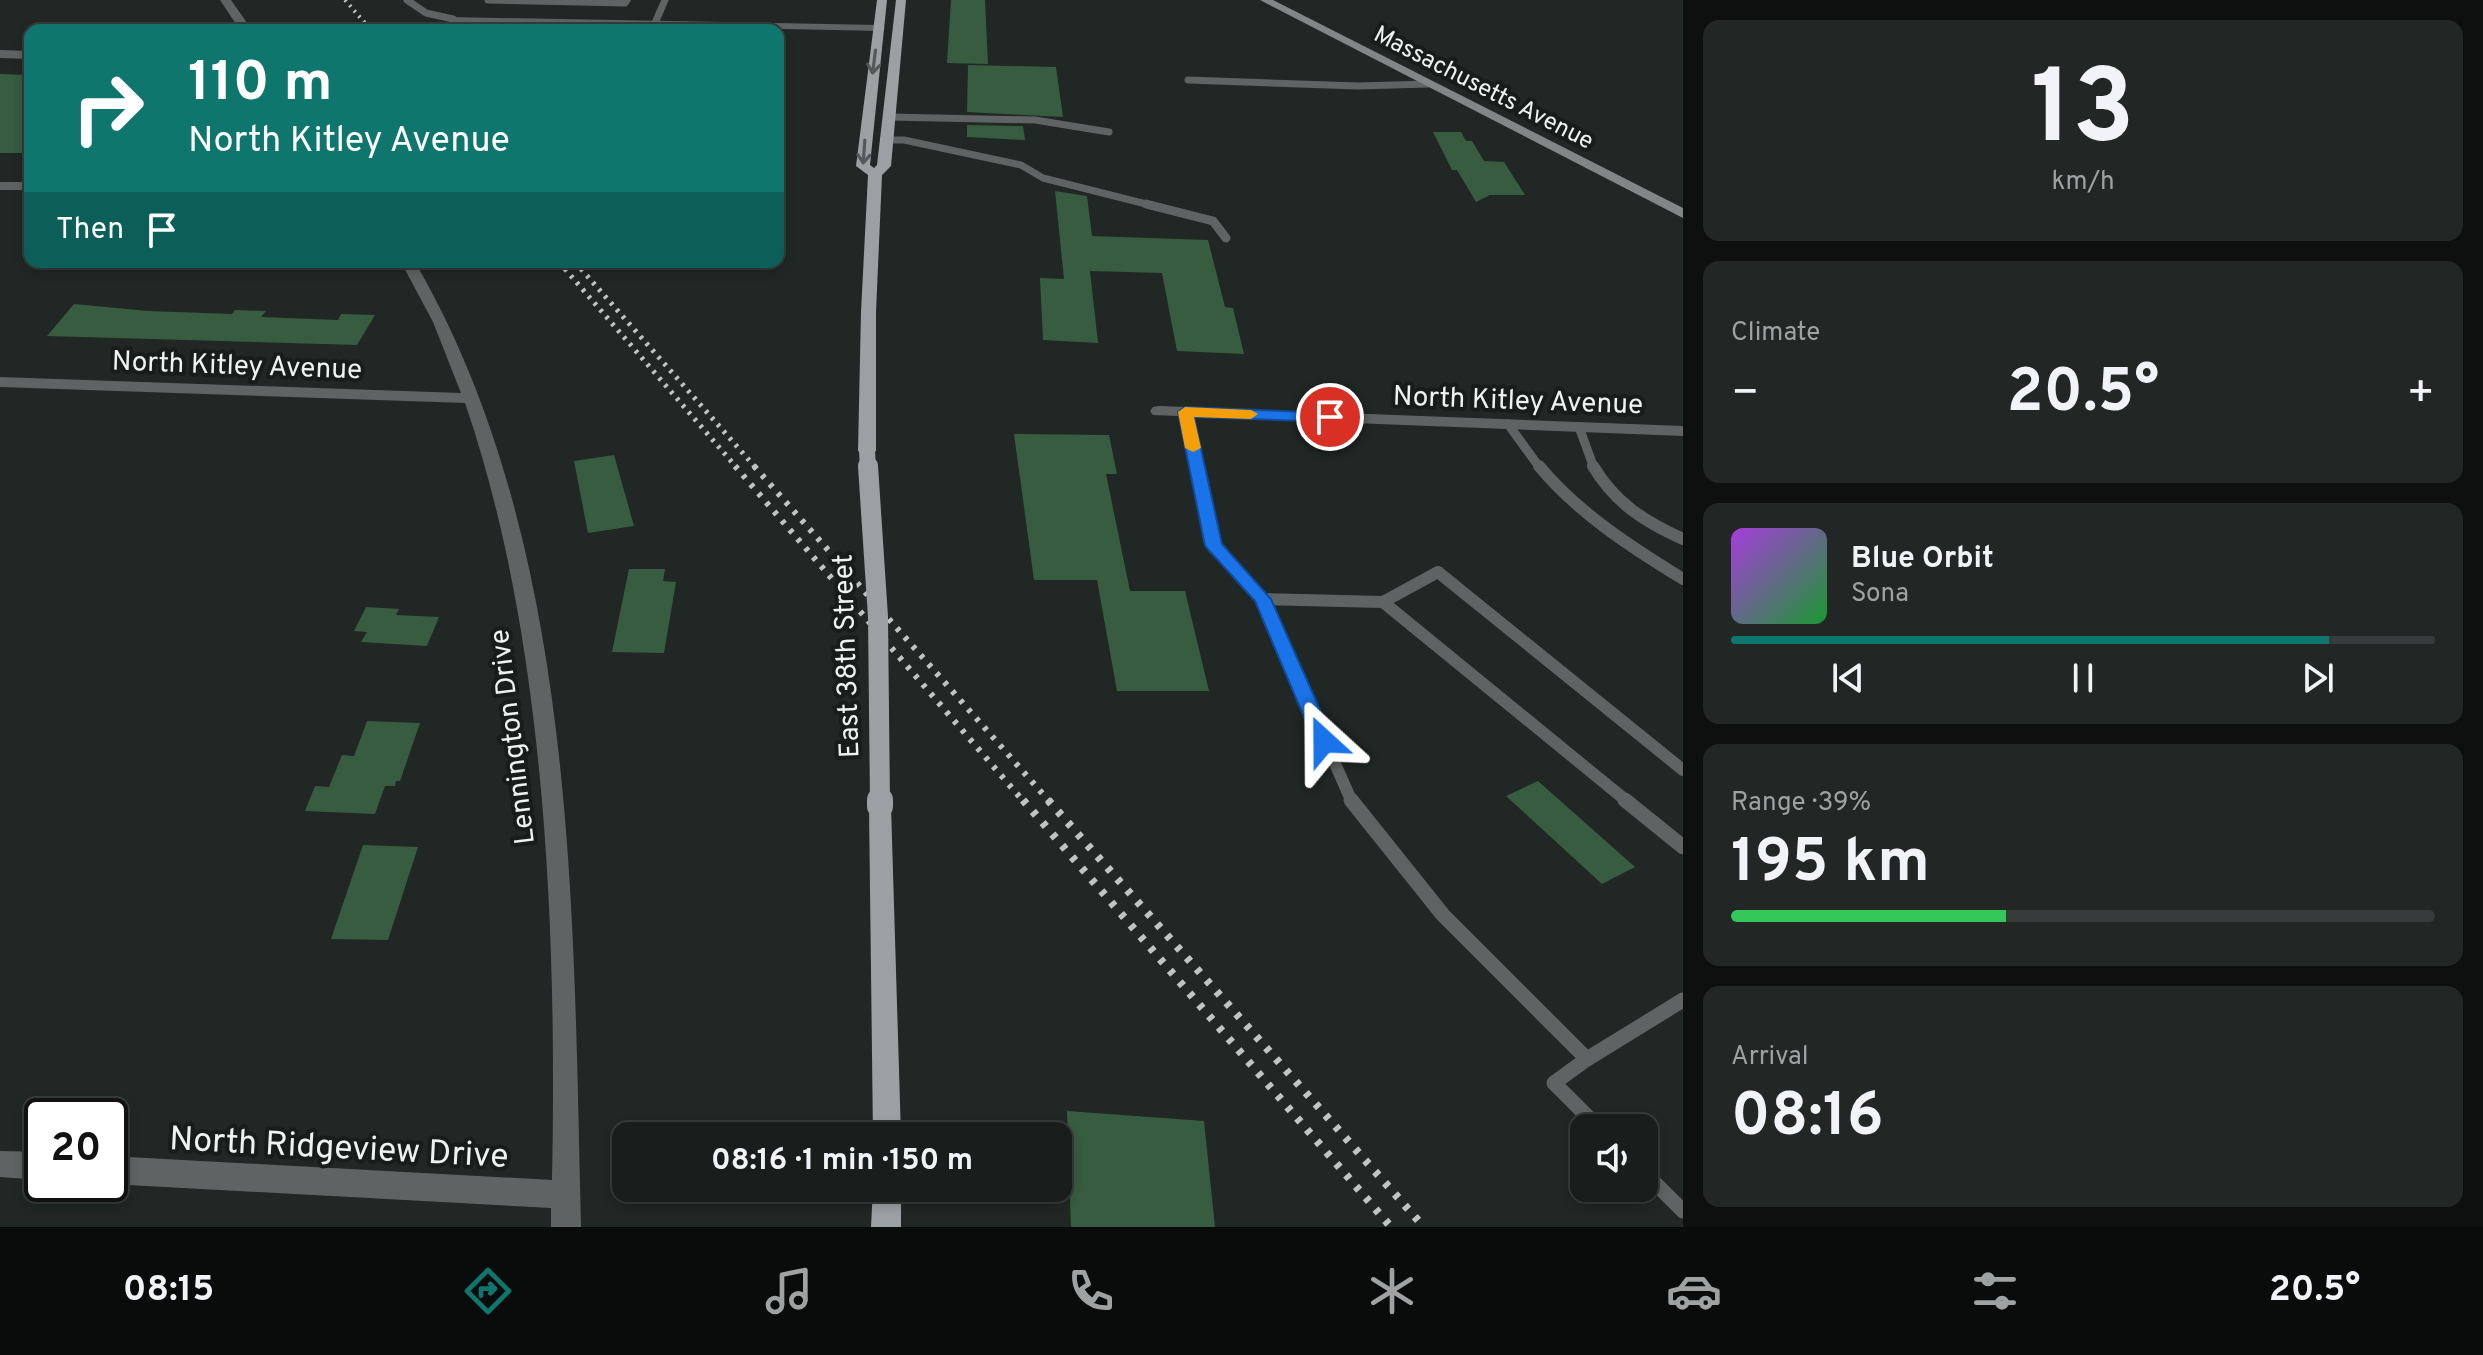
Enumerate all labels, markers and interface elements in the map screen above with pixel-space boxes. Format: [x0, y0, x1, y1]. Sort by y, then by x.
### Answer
street label: Massachusetts Avenue [1368, 20, 1598, 157]
text: 13 [2031, 48, 2135, 180]
one-way arrow [867, 49, 882, 75]
text: 110 m [188, 50, 333, 120]
icon: right [56, 56, 160, 160]
text: North Kitley Avenue [188, 119, 510, 165]
one-way arrow [856, 138, 871, 165]
text: km/h [2051, 166, 2115, 199]
icon: arrive [140, 208, 184, 252]
text: Then [56, 212, 124, 249]
text: Climate [1731, 317, 1820, 350]
street label: North Kitley Avenue [111, 345, 363, 389]
text: 20.5° [2007, 357, 2159, 433]
text: − [1731, 367, 1759, 423]
text: + [2407, 367, 2435, 423]
street label: North Kitley Avenue [1392, 380, 1644, 424]
pin [1296, 383, 1364, 451]
icon: arrive [1308, 395, 1352, 439]
text: Blue Orbit [1851, 541, 1994, 578]
street label: East 38th Street [826, 553, 870, 759]
text: Sona [1851, 578, 1909, 611]
street label: Lennington Drive [483, 627, 545, 846]
icon: previous [1826, 656, 1870, 700]
icon: pause [2061, 656, 2105, 700]
icon: next [2296, 656, 2340, 700]
position arrow [1282, 699, 1366, 783]
text: Range · 39% [1731, 787, 1871, 820]
text: 195 km [1731, 827, 1930, 903]
text: Arrival [1731, 1041, 1809, 1074]
text: 08:16 [1731, 1081, 1884, 1157]
speed limit sign: 20 [24, 1098, 128, 1202]
map controls [1570, 1114, 1658, 1202]
button: sound [1570, 1114, 1658, 1202]
street label: North Ridgeview Drive [168, 1119, 510, 1180]
text: 08:16 · 1 min · 150 m [711, 1143, 973, 1180]
icon: directions [460, 1263, 516, 1319]
icon: music [761, 1263, 817, 1319]
icon: phone [1063, 1263, 1119, 1319]
icon: climate [1364, 1263, 1420, 1319]
icon: car [1666, 1263, 1722, 1319]
icon: filters [1967, 1263, 2023, 1319]
text: 08:15 [123, 1268, 214, 1314]
text: 20.5° [2269, 1268, 2360, 1314]

